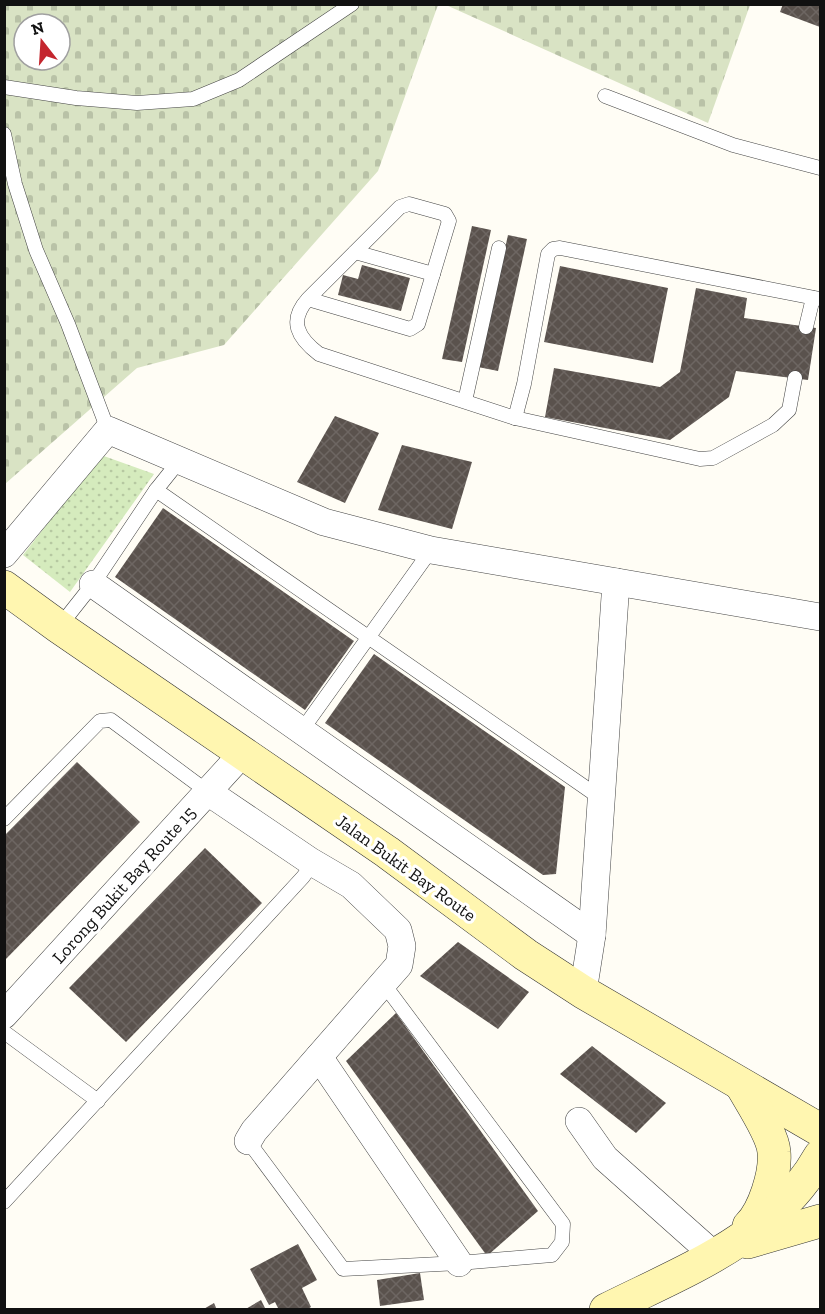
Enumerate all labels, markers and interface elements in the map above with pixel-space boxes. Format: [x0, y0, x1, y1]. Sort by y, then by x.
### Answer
north arrow [12, 12, 72, 72]
text: N [29, 17, 46, 39]
street label: Lorong Bukit Bay Route 15 [48, 802, 200, 968]
street label: Jalan Bukit Bay Route [332, 810, 480, 926]

